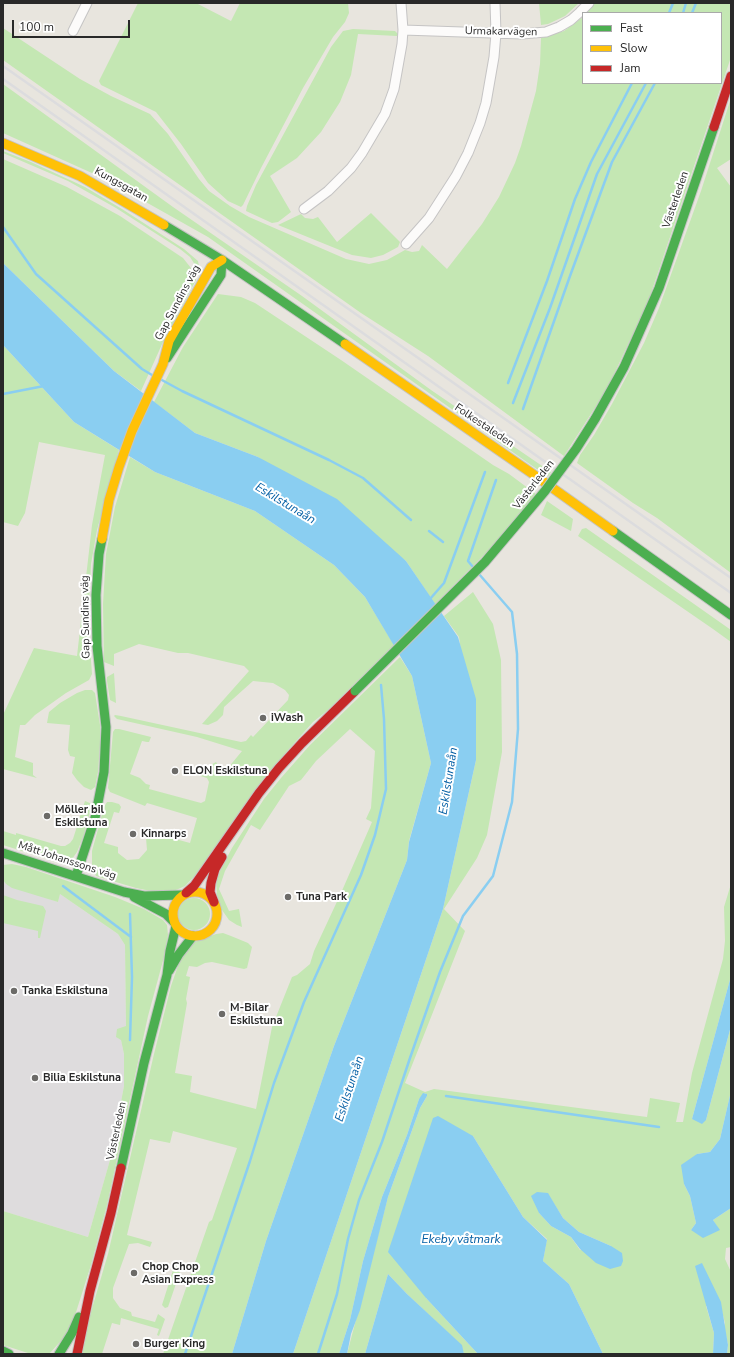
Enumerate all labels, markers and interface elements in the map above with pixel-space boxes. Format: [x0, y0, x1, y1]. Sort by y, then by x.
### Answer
scale bar [14, 12, 132, 38]
legend [582, 12, 722, 84]
text: 100 m [19, 19, 54, 35]
text: Fast [620, 20, 643, 36]
street label: Urmakarvägen [465, 25, 537, 39]
text: Slow [620, 40, 648, 56]
text: Jam [620, 60, 641, 76]
street label: Kungsgatan [92, 165, 150, 205]
street label: Västerleden [660, 170, 692, 230]
street label: Gap Sundins väg [153, 263, 203, 343]
street label: Folkestaleden [452, 401, 516, 451]
street label: Västerleden [511, 458, 557, 512]
water label: Eskilstunaån [252, 480, 318, 528]
street label: Gap Sundins väg [79, 575, 93, 659]
place label: iWash [271, 711, 303, 725]
marker: iWash [258, 713, 268, 723]
water label: Eskilstunaån [437, 746, 461, 816]
place label: ELON Eskilstuna [183, 764, 268, 778]
marker: ELON Eskilstuna [170, 766, 180, 776]
place label: Möller bil Eskilstuna [55, 803, 107, 829]
marker: Möller bil Eskilstuna [42, 811, 52, 821]
place label: Kinnarps [141, 827, 186, 841]
marker: Kinnarps [128, 829, 138, 839]
street label: Mått Johanssons väg [16, 839, 118, 883]
place label: Tuna Park [296, 890, 347, 904]
marker: Tuna Park [283, 892, 293, 902]
place label: Tanka Eskilstuna [22, 984, 108, 998]
marker: Tanka Eskilstuna [9, 986, 19, 996]
place label: M-Bilar Eskilstuna [230, 1001, 282, 1027]
marker: M-Bilar Eskilstuna [217, 1009, 227, 1019]
water label: Eskilstunaån [333, 1054, 367, 1124]
place label: Bilia Eskilstuna [43, 1071, 121, 1085]
marker: Bilia Eskilstuna [30, 1073, 40, 1083]
street label: Västerleden [104, 1101, 130, 1161]
water label: Ekeby våtmark [422, 1233, 500, 1247]
place label: Chop Chop Asian Express [142, 1260, 214, 1286]
marker: Chop Chop Asian Express [129, 1268, 139, 1278]
place label: Burger King [144, 1337, 205, 1351]
marker: Burger King [131, 1339, 141, 1349]

